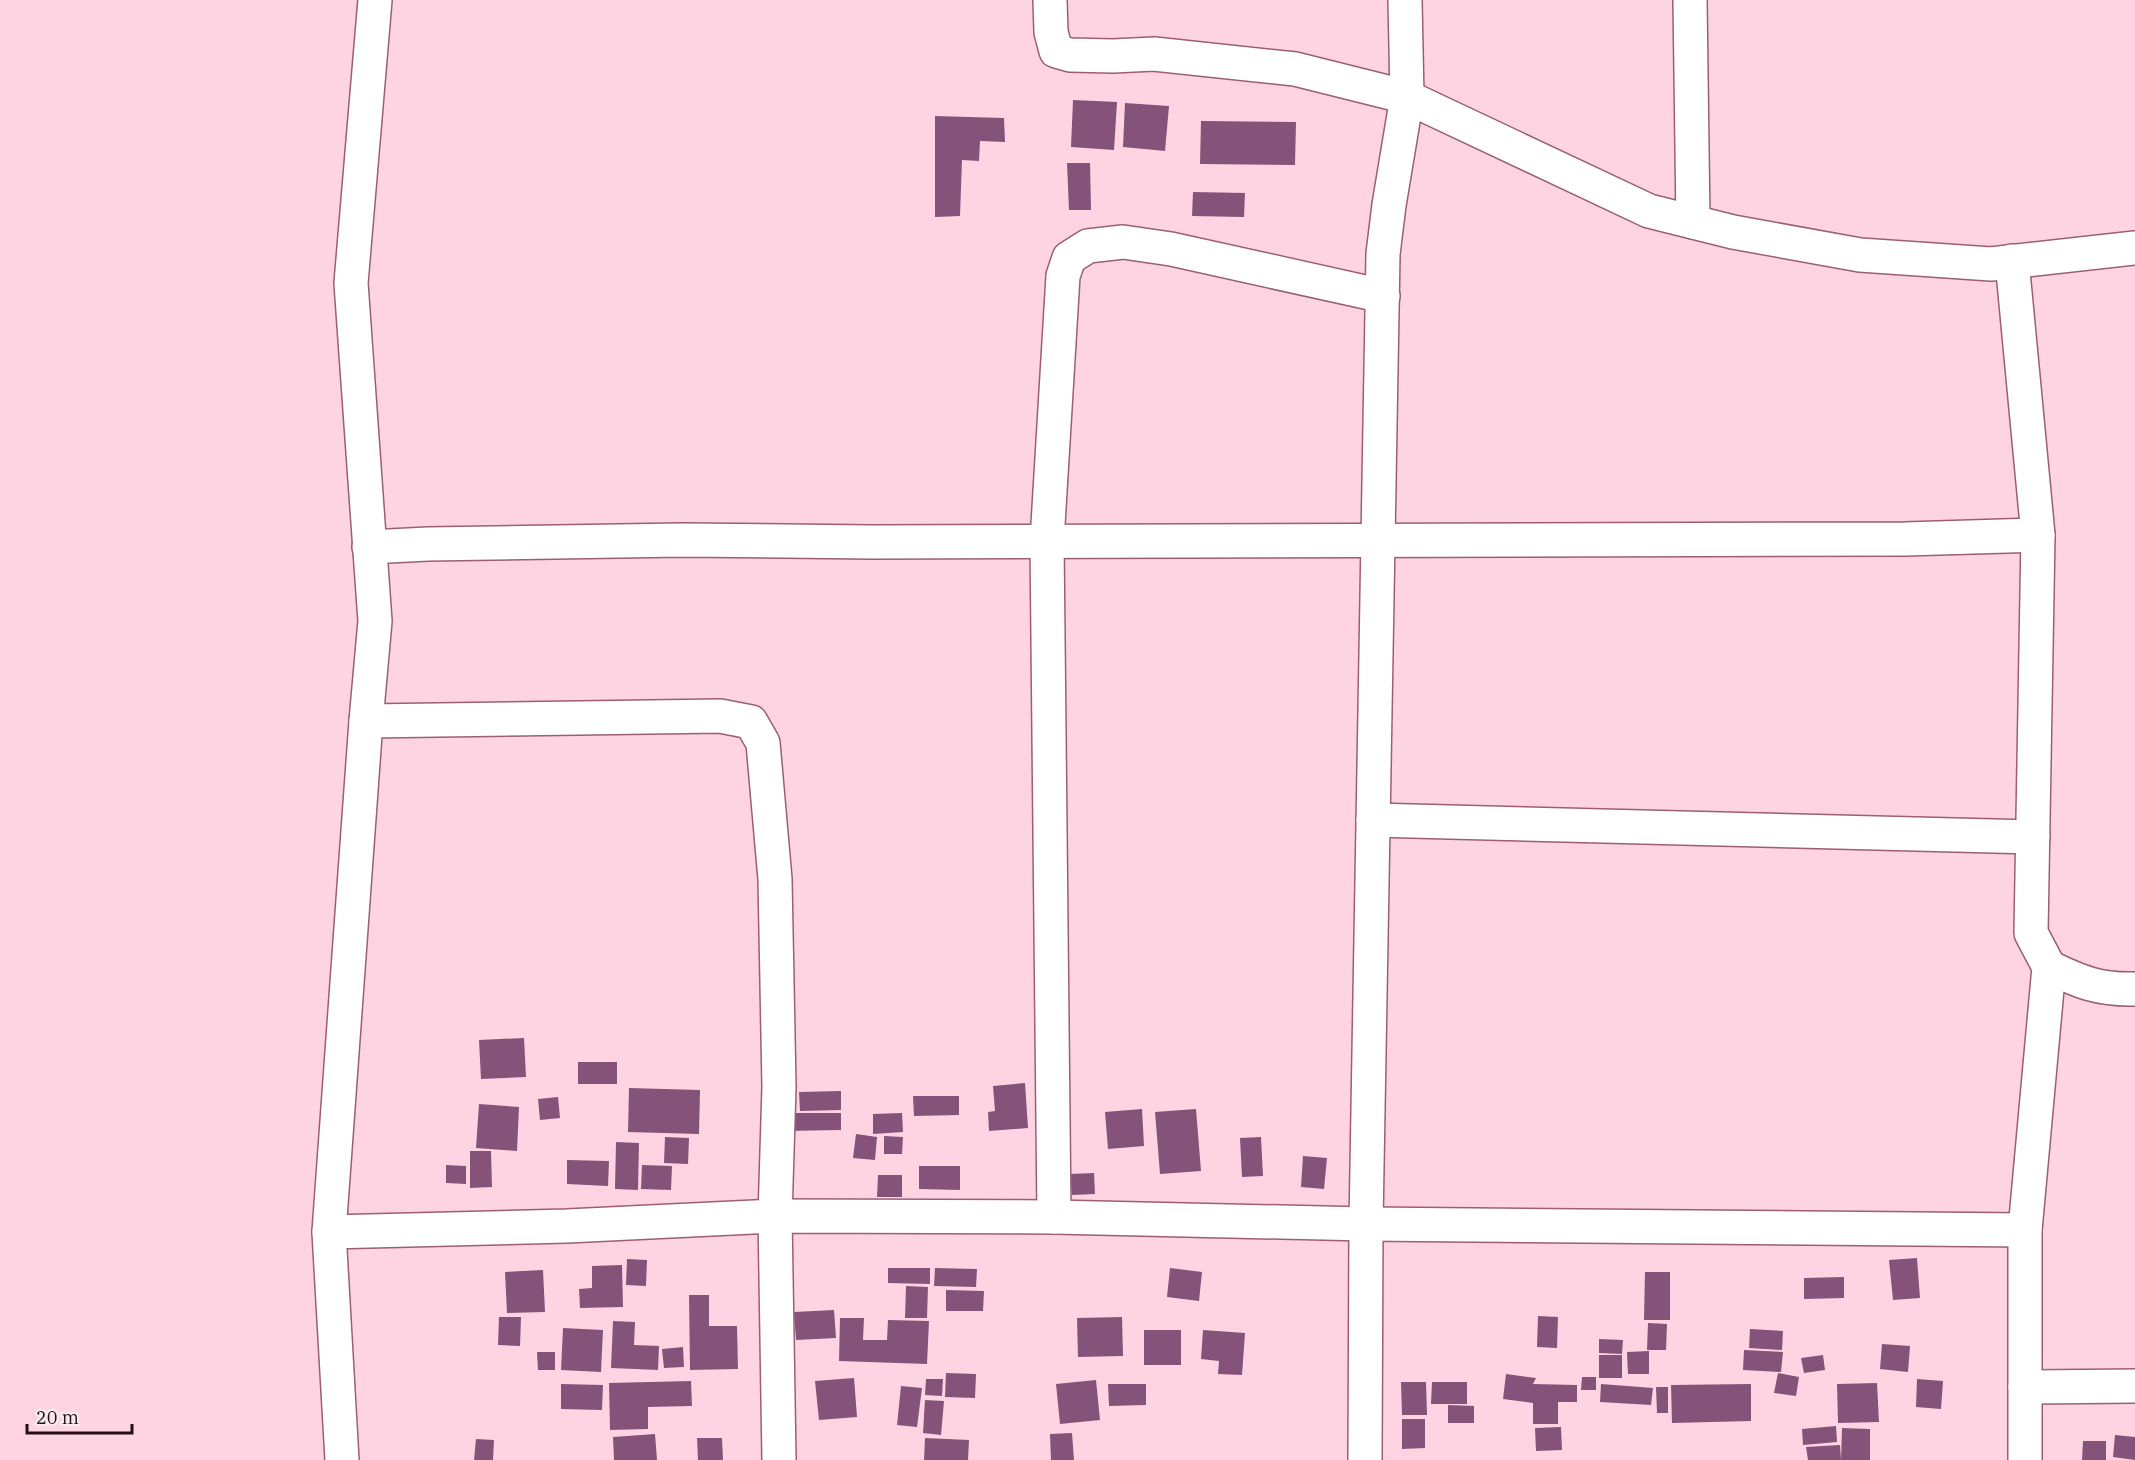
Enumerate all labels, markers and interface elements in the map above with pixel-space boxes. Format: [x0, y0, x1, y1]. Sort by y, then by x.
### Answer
scale bar [27, 1397, 132, 1435]
text: 20 m [36, 1406, 79, 1429]

